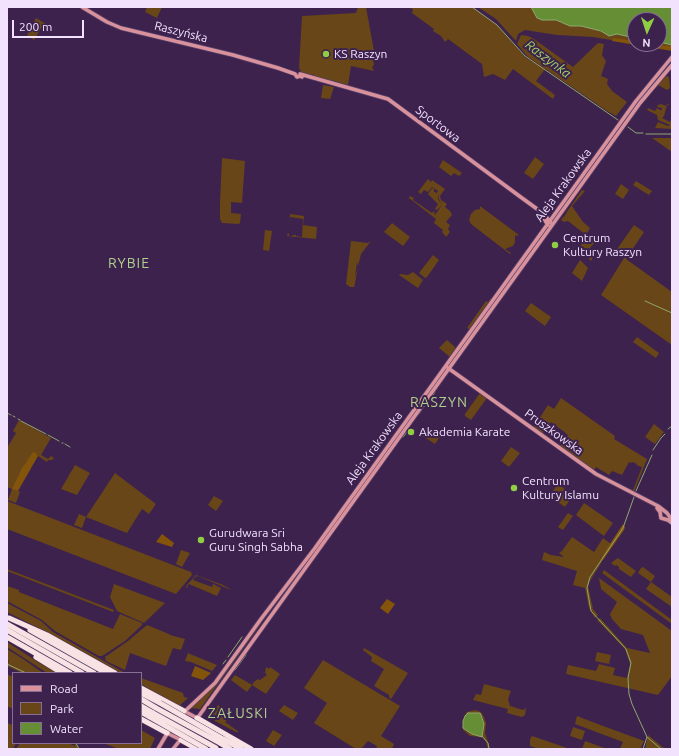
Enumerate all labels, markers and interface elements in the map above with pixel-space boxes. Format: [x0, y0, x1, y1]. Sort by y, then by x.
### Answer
scale bar [14, 12, 86, 38]
north arrow [627, 12, 667, 52]
street label: Raszyńska [153, 18, 209, 46]
text: 200 m [19, 20, 52, 33]
water label: Raszynka [522, 37, 574, 81]
text: N [642, 37, 651, 49]
place label: KS Raszyn [334, 47, 387, 61]
marker: KS Raszyn [321, 49, 331, 59]
street label: Sportowa [413, 103, 463, 145]
street label: Aleja Krakowska [532, 146, 594, 224]
place label: Centrum Kultury Raszyn [563, 231, 642, 259]
marker: Centrum Kultury Raszyn [550, 240, 560, 250]
district label: RYBIE [108, 255, 150, 271]
district label: RASZYN [410, 394, 468, 410]
street label: Pruszkowska [522, 406, 586, 458]
street label: Aleja Krakowska [343, 409, 405, 487]
place label: Akademia Karate [419, 425, 510, 439]
marker: Akademia Karate [406, 427, 416, 437]
place label: Centrum Kultury Islamu [522, 474, 599, 502]
marker: Centrum Kultury Islamu [509, 483, 519, 493]
place label: Gurudwara Sri Guru Singh Sabha [209, 526, 303, 554]
marker: Gurudwara Sri Guru Singh Sabha [196, 535, 206, 545]
legend [12, 672, 142, 744]
text: Road [50, 682, 78, 695]
text: Park [50, 702, 74, 715]
district label: ZAŁUSKI [208, 705, 268, 721]
text: Water [50, 722, 83, 735]

